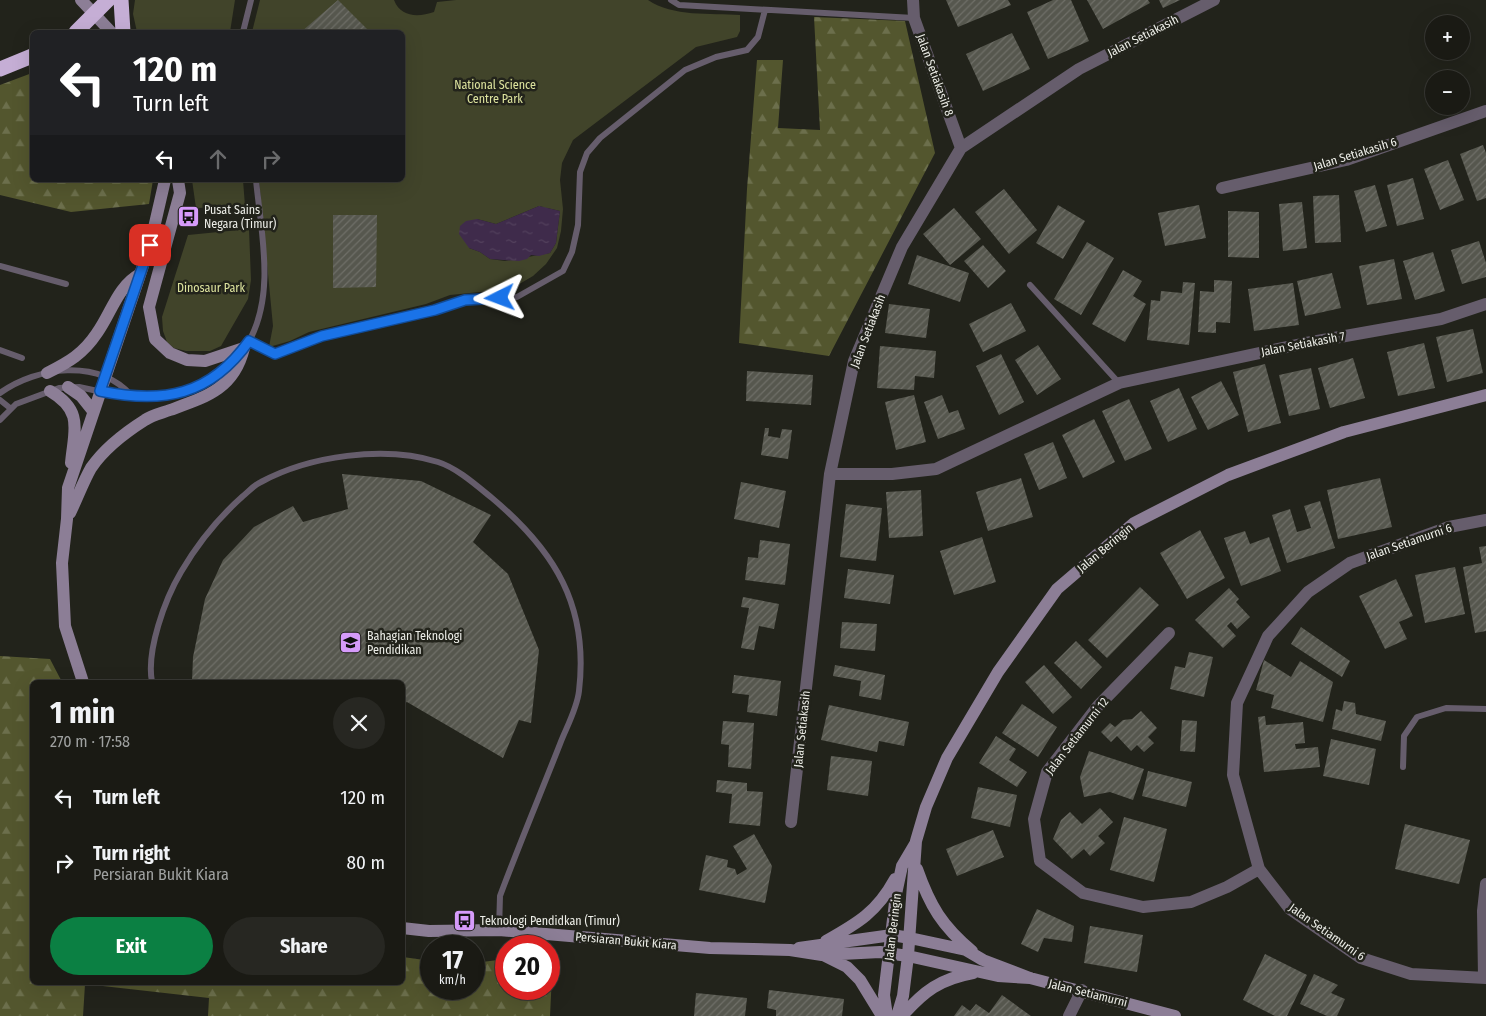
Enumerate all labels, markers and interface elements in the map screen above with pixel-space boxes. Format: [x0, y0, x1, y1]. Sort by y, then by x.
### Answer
street label: Jalan Setiakasih [1105, 12, 1181, 60]
map controls [1425, 15, 1470, 115]
button: + [1425, 15, 1470, 60]
street label: Jalan Setiakasih 8 [914, 32, 956, 118]
text: 120 m [133, 48, 217, 90]
icon: left [50, 50, 115, 115]
button: − [1425, 70, 1470, 115]
park label: National Science Centre Park [454, 78, 536, 106]
text: Turn left [133, 90, 209, 117]
street label: Jalan Setiakasih 6 [1312, 135, 1398, 173]
icon: left [151, 145, 179, 173]
icon: ahead [204, 145, 232, 173]
icon: right [257, 145, 285, 173]
place label: Pusat Sains Negara (Timur) [204, 203, 277, 231]
bus stop icon: Pusat Sains Negara (Timur) [176, 205, 200, 229]
pin [129, 224, 171, 266]
icon: arrive [136, 231, 164, 259]
position arrow [473, 271, 525, 323]
park label: Dinosaur Park [177, 281, 245, 295]
street label: Jalan Setiakasih [848, 292, 888, 370]
street label: Jalan Setiakasih 7 [1260, 329, 1346, 359]
street label: Jalan Beringin [1074, 521, 1136, 575]
street label: Jalan Setiamurni 6 [1364, 521, 1454, 563]
place label: Bahagian Teknologi Pendidikan [367, 629, 462, 657]
school or university icon: Bahagian Teknologi Pendidikan [339, 631, 363, 655]
street label: Jalan Setiakasih [791, 690, 813, 768]
text: 1 min [50, 695, 115, 731]
street label: Jalan Setiamurni 12 [1043, 695, 1111, 777]
button: close [333, 697, 385, 749]
text: 270 m · 17:58 [50, 732, 130, 751]
icon: left [50, 784, 78, 812]
text: Turn left [93, 786, 160, 809]
text: 120 m [340, 786, 385, 809]
text: Turn right [93, 842, 170, 865]
icon: right [50, 849, 78, 877]
text: 80 m [347, 851, 385, 874]
text: Persiaran Bukit Kiara [93, 865, 229, 884]
street label: Jalan Beringin [882, 892, 904, 962]
street label: Jalan Setiamurni 6 [1286, 901, 1368, 963]
bus stop icon: Teknologi Pendidkan (Timur) [452, 909, 476, 933]
place label: Teknologi Pendidkan (Timur) [480, 914, 620, 928]
button: Exit [50, 917, 213, 975]
button: Share [223, 917, 385, 975]
street label: Persiaran Bukit Kiara [575, 930, 677, 952]
speed limit sign: 20 [495, 935, 560, 1000]
text: 17 [442, 946, 463, 976]
text: km/h [439, 973, 466, 987]
street label: Jalan Setiamurni [1047, 976, 1129, 1010]

